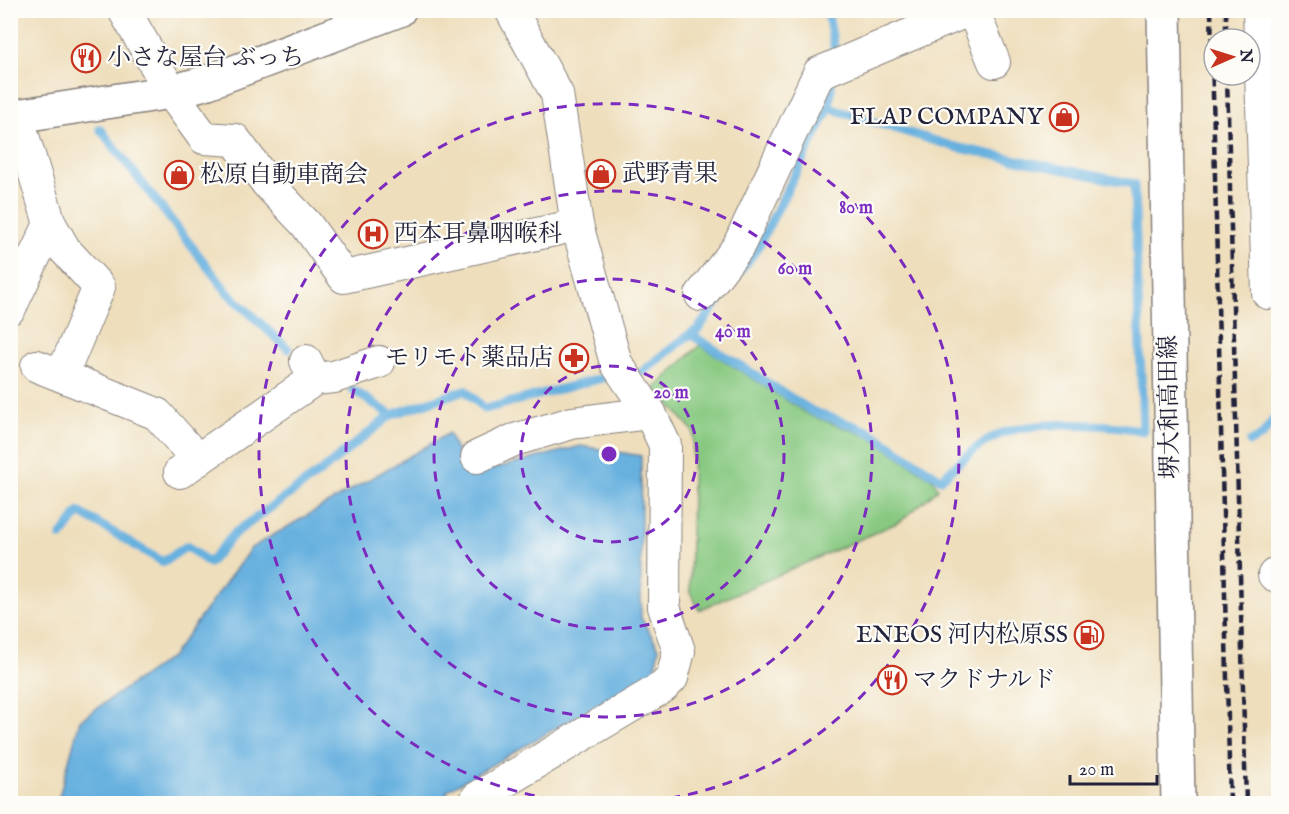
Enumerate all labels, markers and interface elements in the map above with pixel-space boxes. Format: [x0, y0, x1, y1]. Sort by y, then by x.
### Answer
north arrow [1202, 27, 1262, 87]
restaurant icon: 小さな屋台 ぶっち [70, 42, 102, 74]
place label: 小さな屋台 ぶっち [107, 43, 304, 74]
text: N [1235, 48, 1255, 64]
shop icon: FLAP COMPANY [1048, 101, 1080, 133]
place label: FLAP COMPANY [849, 102, 1045, 133]
shop icon: 武野青果 [585, 158, 617, 190]
shop icon: 松原自動車商会 [163, 159, 195, 191]
place label: 武野青果 [622, 159, 718, 190]
place label: 松原自動車商会 [200, 160, 368, 191]
text: 80 m [839, 197, 873, 220]
hospital icon: 西本耳鼻咽喉科 [357, 218, 389, 250]
place label: 西本耳鼻咽喉科 [394, 219, 562, 250]
text: 60 m [778, 258, 812, 281]
text: 40 m [715, 321, 751, 344]
street label: 堺大和高田線 [1153, 335, 1187, 479]
pharmacy icon: モリモト薬品店 [558, 342, 590, 374]
place label: モリモト薬品店 [385, 343, 553, 374]
text: 20 m [653, 382, 689, 405]
centre of rings [599, 444, 619, 464]
fuel station icon: ENEOS 河内松原SS [1073, 619, 1105, 651]
place label: ENEOS 河内松原SS [856, 620, 1068, 651]
restaurant icon: マクドナルド [876, 664, 908, 696]
place label: マクドナルド [913, 665, 1056, 696]
scale bar [1070, 748, 1157, 786]
text: 20 m [1079, 759, 1114, 782]

